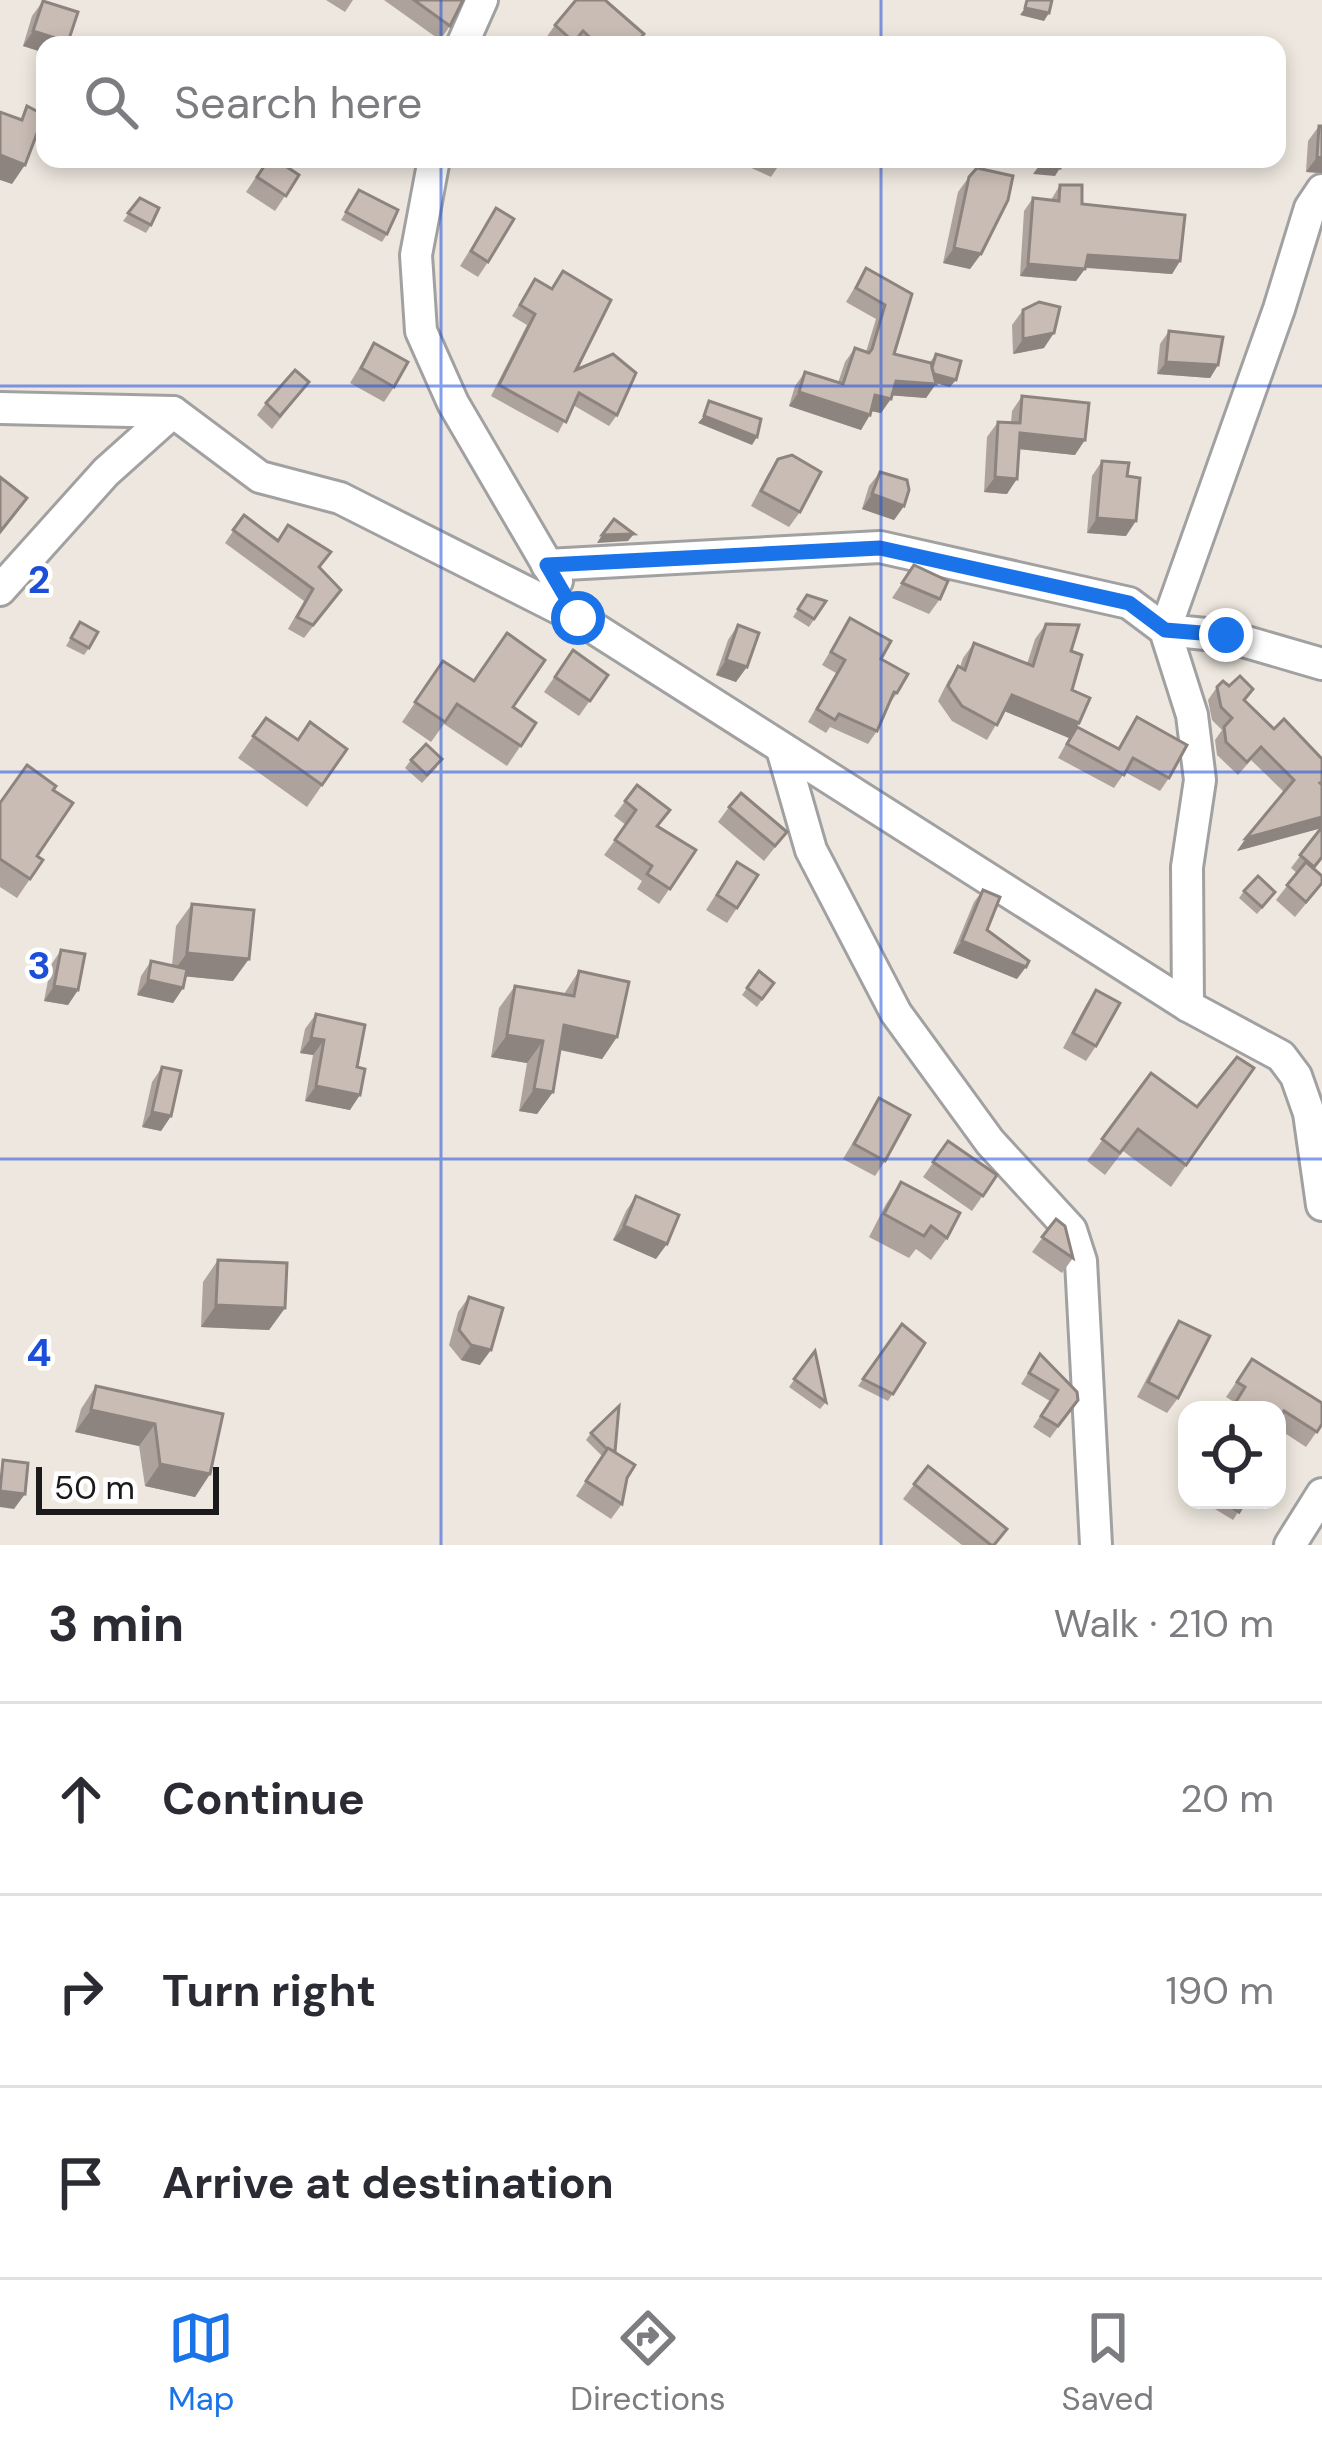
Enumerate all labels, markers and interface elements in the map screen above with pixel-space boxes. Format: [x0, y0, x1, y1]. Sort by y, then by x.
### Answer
search box [36, 36, 1286, 168]
icon: search [78, 69, 144, 135]
text: Search here [174, 73, 422, 132]
text: 2 [28, 554, 50, 605]
route start [551, 591, 605, 645]
route end [1199, 608, 1253, 662]
text: 3 [27, 940, 51, 991]
text: 4 [26, 1327, 52, 1378]
map controls [1178, 1401, 1286, 1509]
button: locate [1178, 1401, 1286, 1509]
scale bar [36, 1461, 219, 1514]
text: 50 m [54, 1466, 135, 1509]
text: 3 min [48, 1590, 184, 1657]
text: Walk · 210 m [1054, 1598, 1274, 1649]
icon: ahead [48, 1766, 114, 1832]
text: Continue [162, 1769, 365, 1828]
text: 20 m [1180, 1773, 1274, 1824]
icon: right [48, 1958, 114, 2024]
text: Turn right [162, 1961, 376, 2020]
text: 190 m [1166, 1965, 1274, 2016]
icon: arrive [48, 2150, 114, 2216]
text: Arrive at destination [162, 2153, 614, 2212]
tab: Map [168, 2305, 234, 2420]
tab: Directions [570, 2305, 726, 2420]
tab: Saved [1062, 2305, 1154, 2420]

